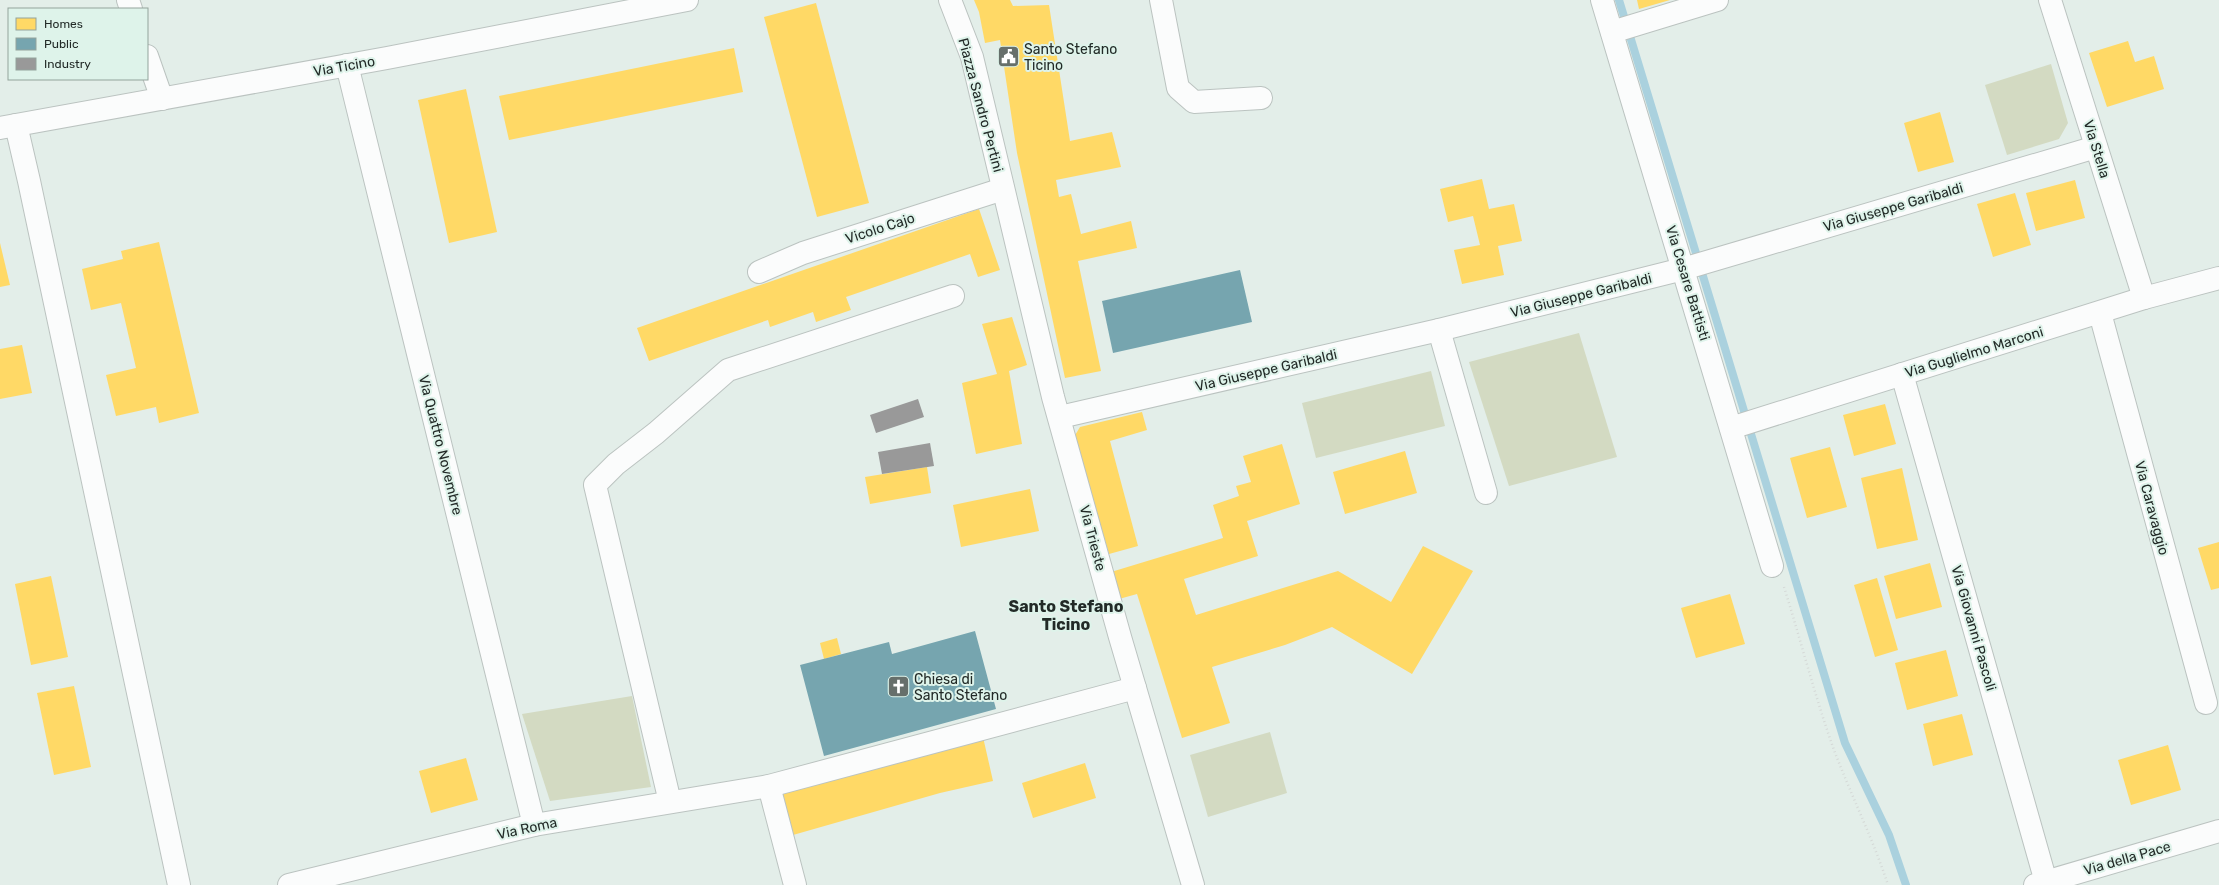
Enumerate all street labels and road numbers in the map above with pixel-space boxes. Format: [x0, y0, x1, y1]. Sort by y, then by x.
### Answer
street label: Piazza Sandro Pertini [954, 36, 1007, 174]
street label: Via Ticino [312, 53, 376, 80]
street label: Via Stella [2080, 118, 2113, 180]
street label: Via Giuseppe Garibaldi [1821, 179, 1965, 236]
street label: Vicolo Cajo [843, 209, 917, 248]
street label: Via Cesare Battisti [1662, 224, 1713, 343]
street label: Via Giuseppe Garibaldi [1509, 270, 1654, 321]
street label: Via Guglielmo Marconi [1903, 323, 2045, 382]
street label: Via Giuseppe Garibaldi [1194, 346, 1339, 395]
street label: Via Quattro Novembre [415, 373, 466, 517]
street label: Via Caravaggio [2131, 459, 2172, 557]
street label: Via Trieste [1076, 503, 1109, 573]
street label: Via Giovanni Pascoli [1947, 563, 2000, 693]
street label: Via Roma [496, 814, 559, 843]
street label: Via della Pace [2082, 838, 2173, 879]

